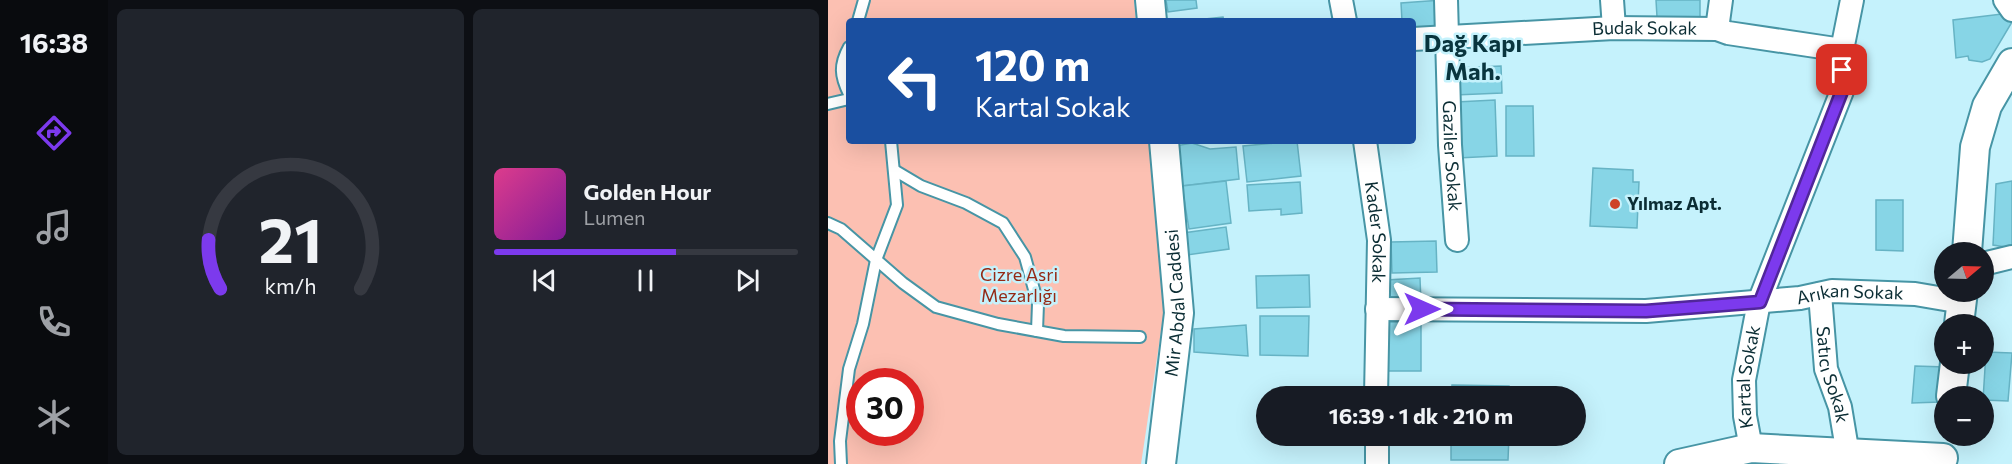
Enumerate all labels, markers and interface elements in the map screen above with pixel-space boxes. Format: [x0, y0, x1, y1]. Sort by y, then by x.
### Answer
street label: Budak Sokak [1592, 16, 1698, 39]
text: 16:38 [20, 26, 88, 59]
district label: Dağ Kapı Mah. [1424, 28, 1522, 85]
text: 120 m [975, 38, 1090, 90]
icon: left [876, 42, 954, 120]
pin [1816, 44, 1867, 95]
icon: arrive [1825, 53, 1858, 86]
text: Kartal Sokak [975, 90, 1131, 123]
street label: Gaziler Sokak [1439, 100, 1467, 212]
icon: directions [33, 112, 75, 154]
text: Golden Hour [584, 178, 711, 205]
street label: Kader Sokak [1361, 180, 1391, 284]
place label: Yılmaz Apt. [1627, 192, 1722, 214]
marker: Yılmaz Apt. [1608, 197, 1622, 211]
text: 21 [258, 200, 322, 276]
text: Lumen [584, 205, 646, 229]
icon: music [33, 206, 75, 248]
street label: Mir Abdal Caddesi [1159, 228, 1189, 378]
north arrow [1934, 242, 1994, 302]
map controls [1934, 242, 1994, 446]
park label: Cizre Asri Mezarlığı [980, 263, 1058, 306]
icon: previous [528, 264, 561, 297]
icon: pause [629, 264, 662, 297]
icon: next [731, 264, 764, 297]
text: km/h [264, 272, 316, 298]
position arrow [1390, 277, 1454, 341]
street label: Arıkan Sokak [1794, 279, 1904, 308]
icon: phone [33, 301, 75, 343]
button: + [1934, 314, 1994, 374]
street label: Kartal Sokak [1732, 323, 1764, 430]
street label: Satıcı Sokak [1813, 325, 1854, 425]
speed limit sign: 30 [846, 368, 924, 446]
button: − [1934, 386, 1994, 446]
icon: climate [33, 396, 75, 438]
text: 16:39 · 1 dk · 210 m [1329, 402, 1513, 429]

